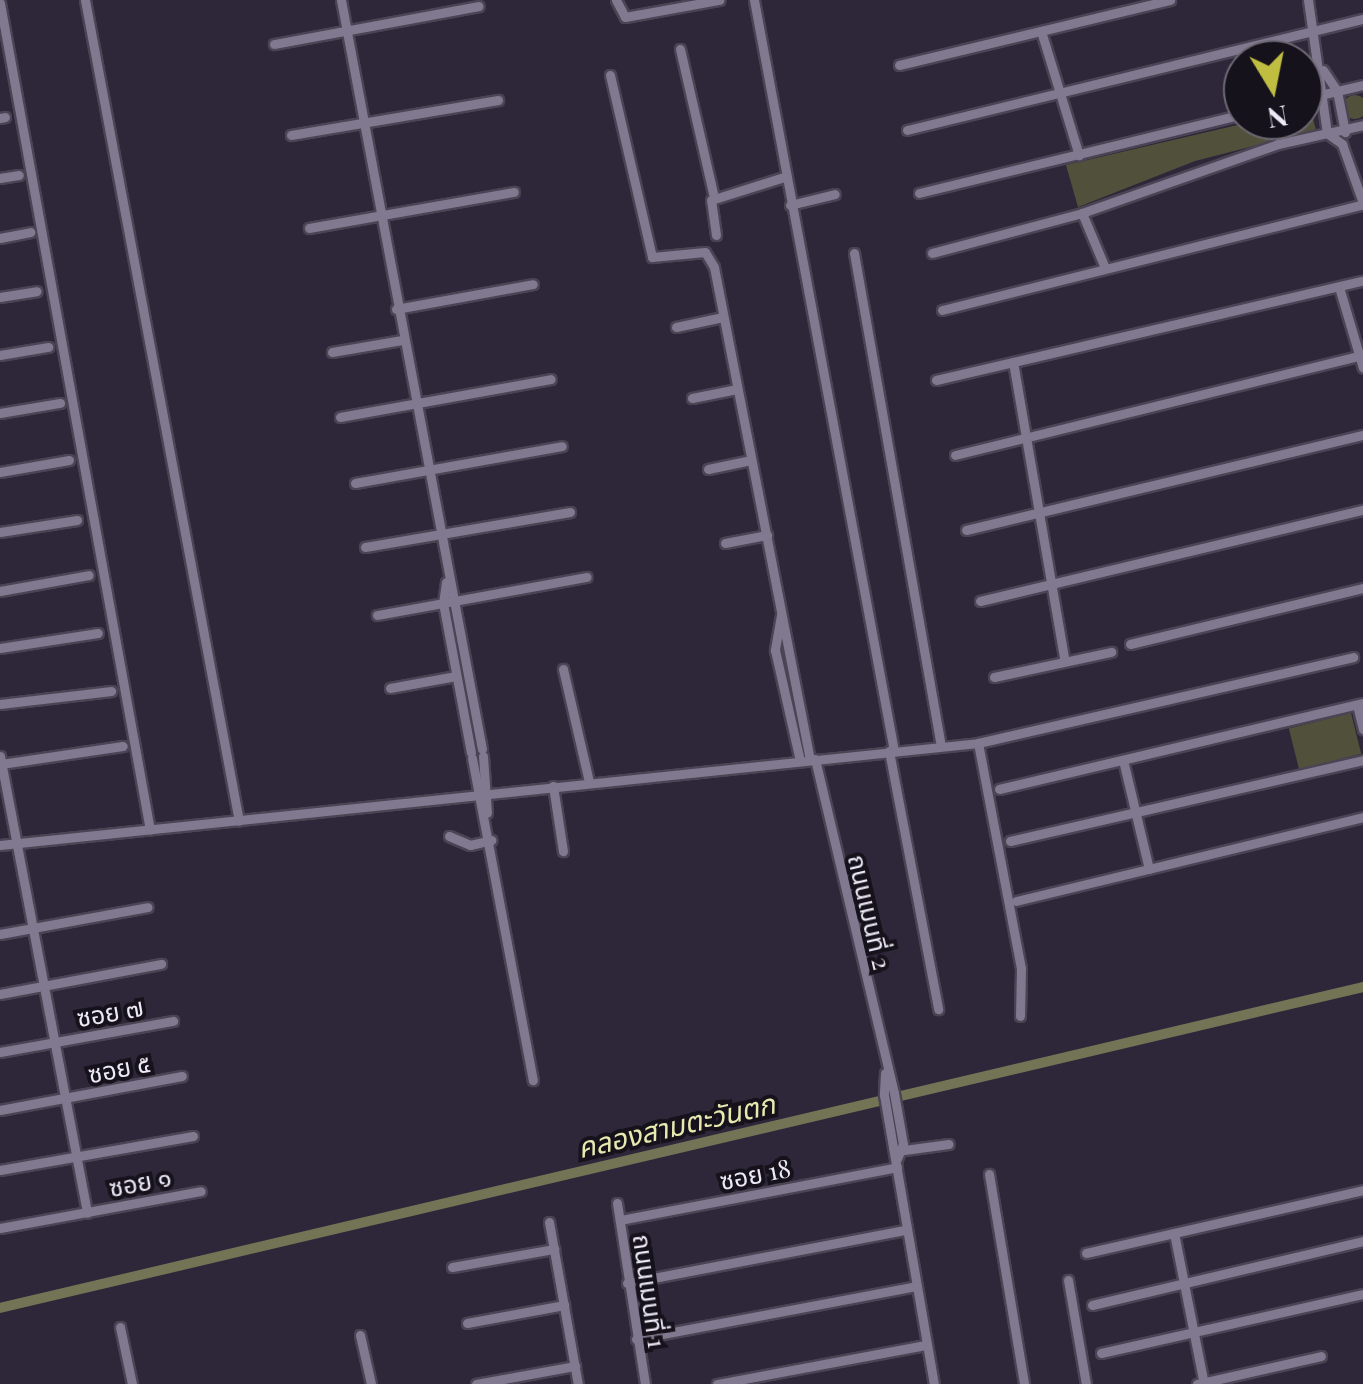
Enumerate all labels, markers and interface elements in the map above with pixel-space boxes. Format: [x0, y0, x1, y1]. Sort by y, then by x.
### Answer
north arrow [1223, 40, 1323, 140]
text: N [1265, 98, 1291, 138]
street label: ถนนเมนที่ 2 [842, 852, 898, 972]
street label: ซอย ๗ [74, 991, 146, 1033]
street label: ซอย ๕ [85, 1047, 153, 1089]
water label: คลองสามตะวันตก [574, 1086, 778, 1164]
street label: ซอย 18 [717, 1152, 793, 1196]
street label: ซอย ๑ [106, 1161, 174, 1203]
street label: ถนนเมนที่ 1 [627, 1232, 673, 1350]

